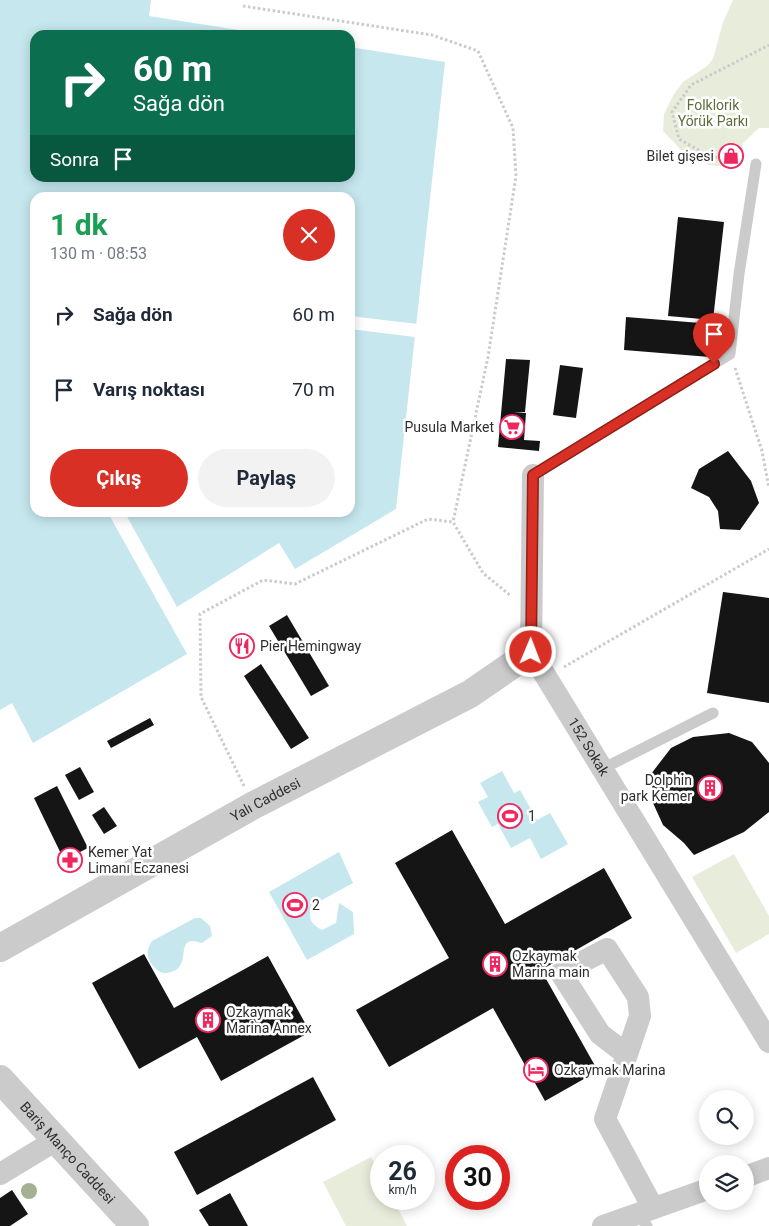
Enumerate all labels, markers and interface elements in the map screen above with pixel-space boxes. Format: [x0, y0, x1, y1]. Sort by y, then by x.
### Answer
text: 60 m [133, 49, 212, 90]
icon: right [50, 50, 115, 115]
text: Sağa dön [133, 91, 225, 116]
park label: Folklorik Yörük Parkı [678, 97, 748, 129]
shop icon: Bilet gişesi [718, 143, 744, 169]
icon: arrive [109, 145, 137, 173]
text: Sonra [50, 148, 99, 171]
place label: Bilet gişesi [646, 148, 714, 164]
text: 1 dk [50, 207, 108, 242]
button: close [283, 209, 335, 261]
text: 130 m · 08:53 [50, 244, 147, 263]
icon: right [50, 301, 78, 329]
text: Sağa dön [93, 303, 173, 326]
text: 60 m [292, 303, 335, 326]
pin [693, 313, 735, 364]
icon: arrive [700, 320, 728, 348]
icon: arrive [50, 376, 78, 404]
text: Varış noktası [93, 378, 205, 401]
text: 70 m [292, 378, 335, 401]
supermarket icon: Pusula Market [499, 414, 525, 440]
place label: Pusula Market [404, 419, 494, 435]
button: Çıkış [50, 449, 188, 507]
button: Paylaş [198, 449, 335, 507]
position arrow [504, 625, 556, 677]
restaurant icon: Pier Hemingway [229, 633, 255, 659]
place label: Pier Hemingway [260, 638, 362, 654]
street label: 152 Sokak [565, 715, 613, 780]
place label: Dolphin park Kemer [621, 772, 692, 804]
street label: Yalı Caddesi [228, 775, 303, 825]
building icon: Dolphin park Kemer [697, 775, 723, 801]
sports icon: 1 [497, 803, 523, 829]
place label: 1 [528, 808, 536, 824]
place label: Kemer Yat Limanı Eczanesi [88, 844, 189, 876]
pharmacy icon: Kemer Yat Limanı Eczanesi [57, 847, 83, 873]
sports icon: 2 [282, 892, 308, 918]
place label: 2 [312, 897, 320, 913]
place label: Ozkaymak Marina main [512, 948, 590, 980]
building icon: Ozkaymak Marina main [482, 951, 508, 977]
place label: Ozkaymak Marina Annex [226, 1004, 312, 1036]
building icon: Ozkaymak Marina Annex [195, 1007, 221, 1033]
hotel icon: Ozkaymak Marina [523, 1057, 549, 1083]
place label: Ozkaymak Marina [554, 1062, 666, 1078]
map controls [699, 1090, 754, 1210]
button: search [699, 1090, 754, 1145]
street label: Bariş Manço Caddesi [17, 1099, 118, 1207]
speed limit sign: 30 [445, 1145, 510, 1210]
button: layers [699, 1155, 754, 1210]
text: 26 [388, 1157, 417, 1186]
text: km/h [388, 1183, 417, 1197]

